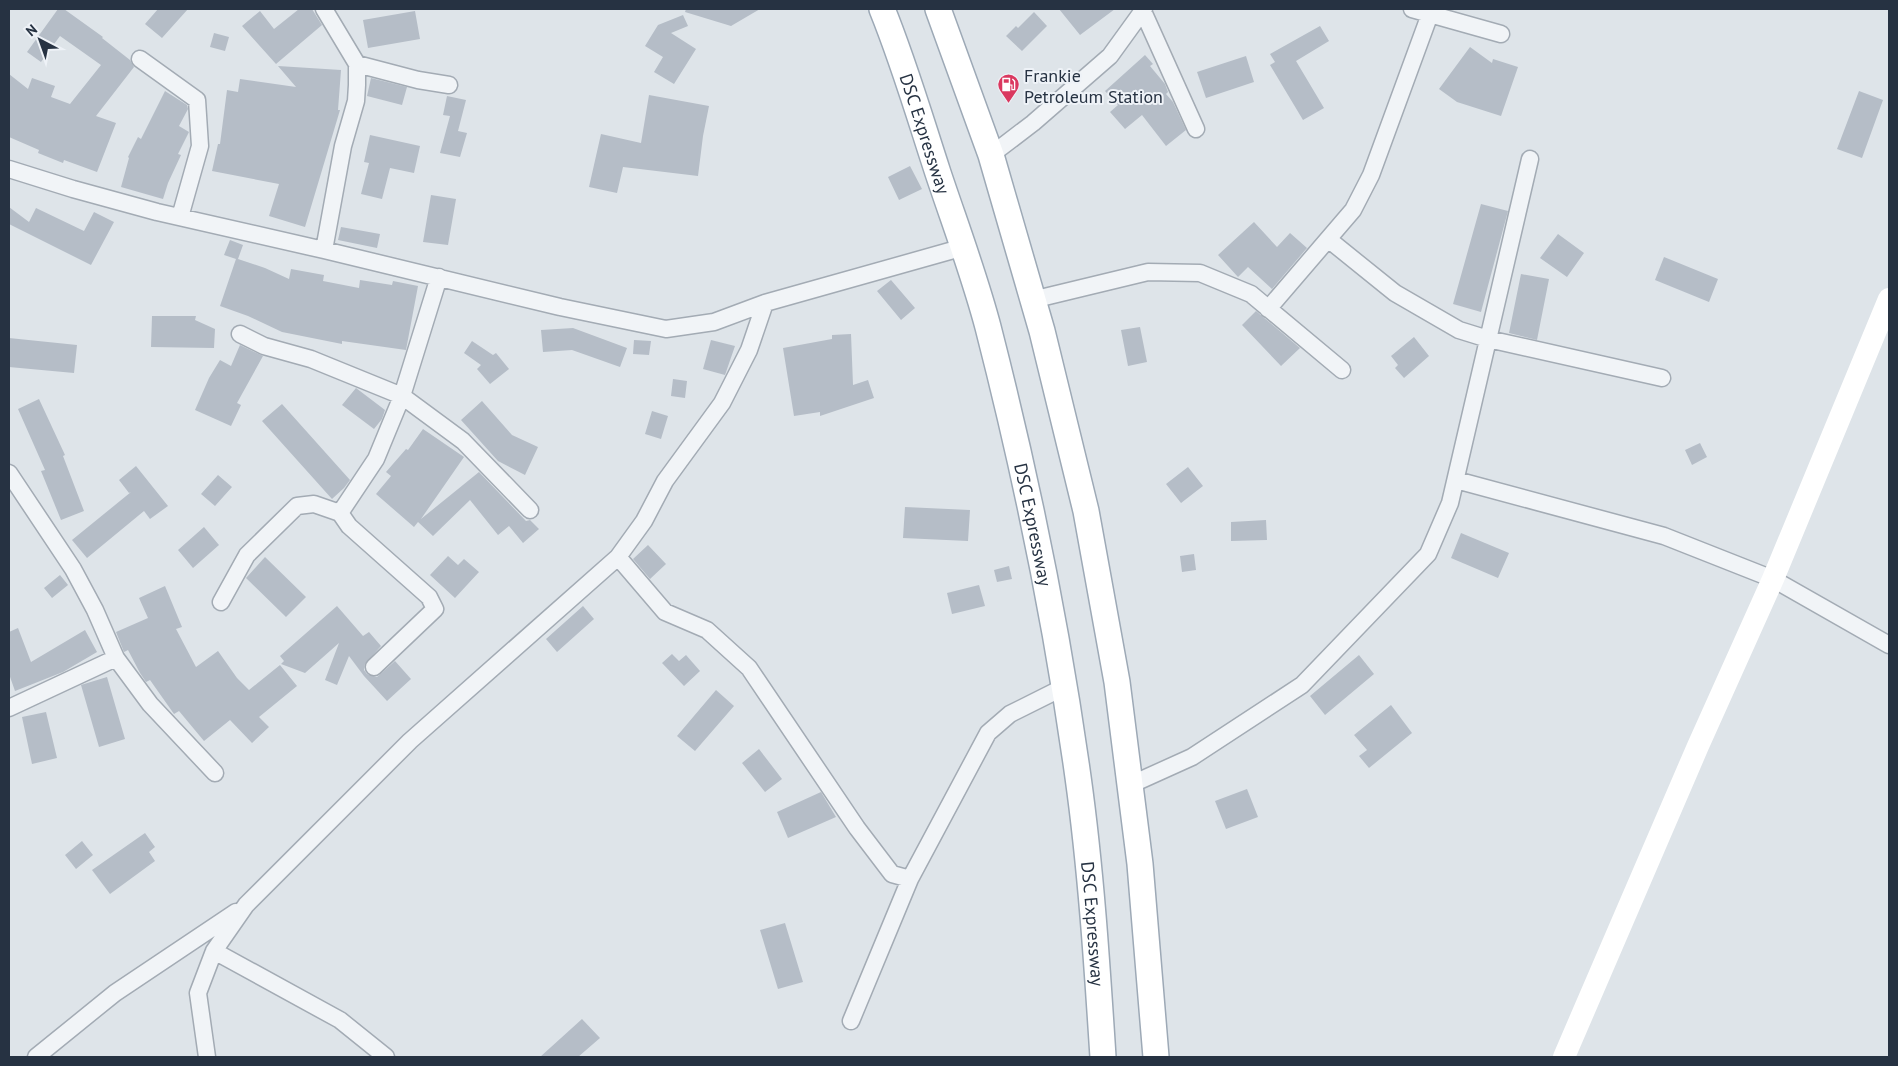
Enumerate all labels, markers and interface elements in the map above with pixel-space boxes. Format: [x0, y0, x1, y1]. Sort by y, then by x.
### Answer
north arrow [15, 15, 65, 65]
text: N [22, 20, 41, 40]
place label: Frankie Petroleum Station [1024, 64, 1163, 108]
street label: DSC Expressway [895, 70, 956, 198]
fuel station icon: Frankie Petroleum Station [996, 73, 1020, 104]
street label: DSC Expressway [1009, 461, 1058, 589]
street label: DSC Expressway [1077, 860, 1110, 988]

